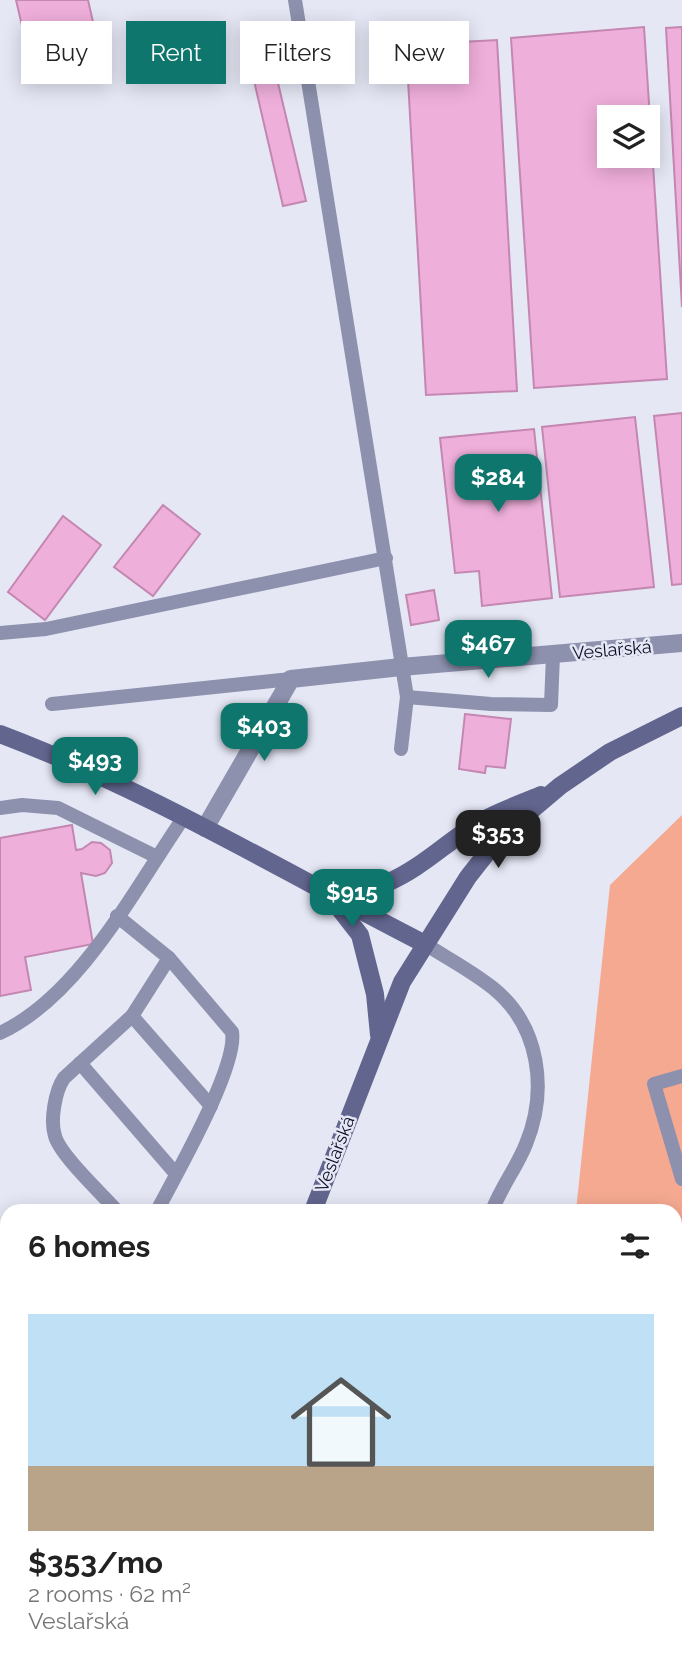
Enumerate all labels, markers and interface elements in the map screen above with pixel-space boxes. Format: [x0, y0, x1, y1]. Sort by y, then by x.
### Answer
chip: Buy [21, 21, 112, 84]
chip: Rent [126, 21, 226, 84]
chip: Filters [240, 21, 355, 84]
chip: New [369, 21, 469, 84]
map controls [597, 105, 660, 168]
button: layers [597, 105, 660, 168]
pin: $284 [457, 454, 539, 514]
text: $284 [471, 463, 525, 490]
pin: $467 [447, 620, 529, 680]
text: $467 [461, 629, 515, 656]
street label: Veslařská [572, 636, 652, 663]
pin: $403 [223, 704, 305, 763]
text: $403 [237, 712, 291, 739]
pin: $493 [54, 738, 136, 797]
text: $493 [68, 746, 122, 773]
pin: $353 [457, 810, 539, 870]
text: $353 [472, 819, 524, 846]
pin: $915 [311, 870, 393, 929]
text: $915 [326, 878, 378, 905]
street label: Veslařská [311, 1113, 359, 1195]
icon: filters [616, 1227, 654, 1265]
text: 6 homes [28, 1229, 150, 1264]
icon: home [278, 1359, 404, 1485]
text: $353/mo [28, 1545, 163, 1580]
text: 2 rooms · 62 m² [28, 1580, 191, 1607]
text: Veslařská [28, 1607, 129, 1634]

